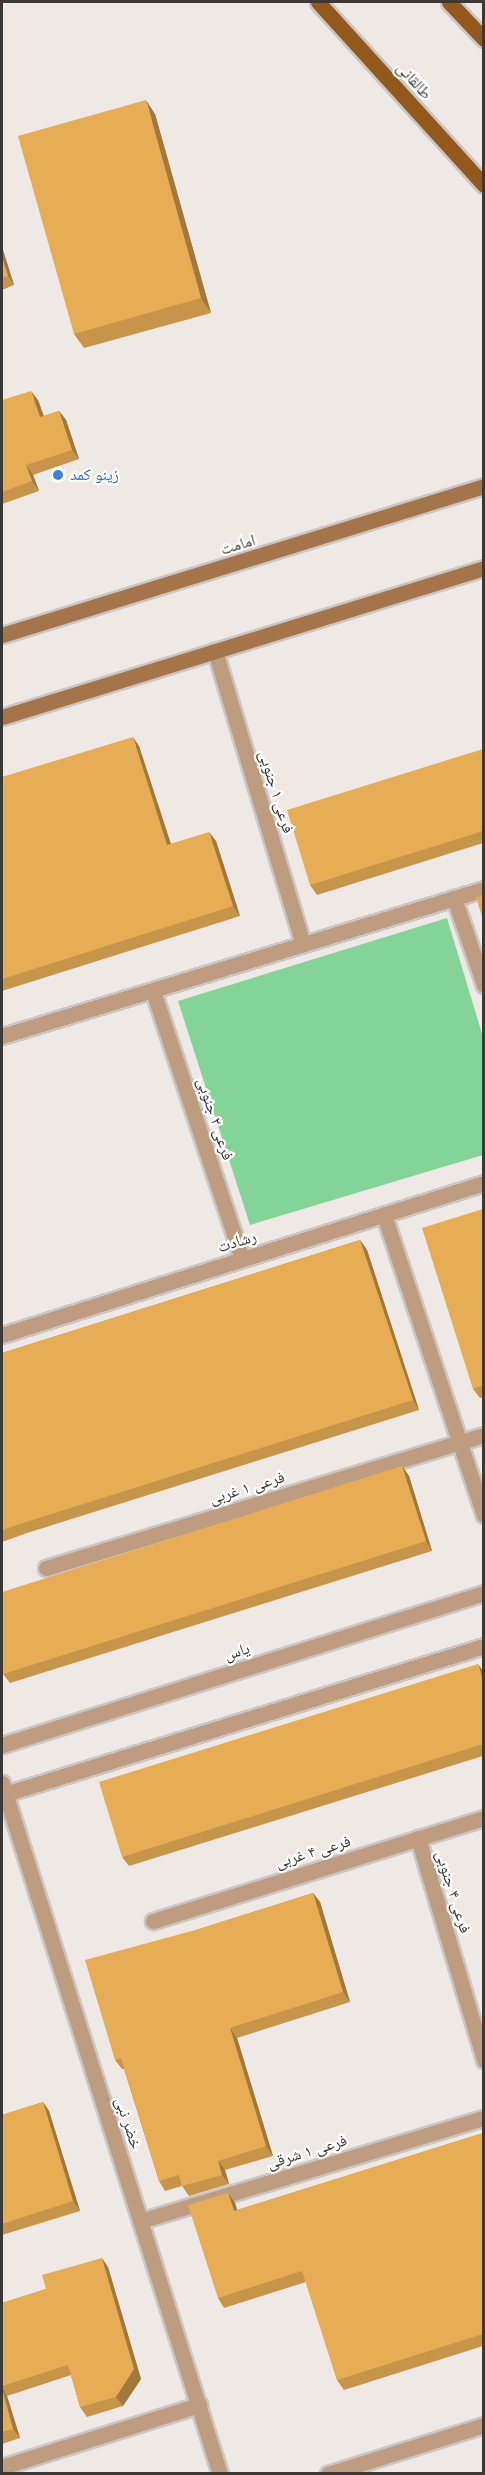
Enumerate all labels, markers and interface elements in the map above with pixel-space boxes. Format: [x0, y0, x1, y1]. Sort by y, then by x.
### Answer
street label: طالقانی [392, 58, 436, 104]
place label: زینو کمد [70, 465, 119, 485]
marker: زینو کمد [51, 468, 65, 482]
street label: امامت [218, 531, 258, 559]
street label: فرعی ۱ جنوبی [254, 748, 298, 836]
street label: فرعی ۲ جنوبی [193, 1075, 237, 1163]
street label: رشادت [215, 1227, 259, 1257]
street label: فرعی ۱ غربی [207, 1467, 287, 1509]
street label: یاس [222, 1639, 252, 1665]
street label: فرعی ۴ غربی [273, 1831, 353, 1873]
street label: فرعی ۴ جنوبی [431, 1848, 475, 1936]
street label: خضر نبی [111, 2095, 145, 2151]
street label: فرعی ۱ شرقی [265, 2131, 349, 2173]

